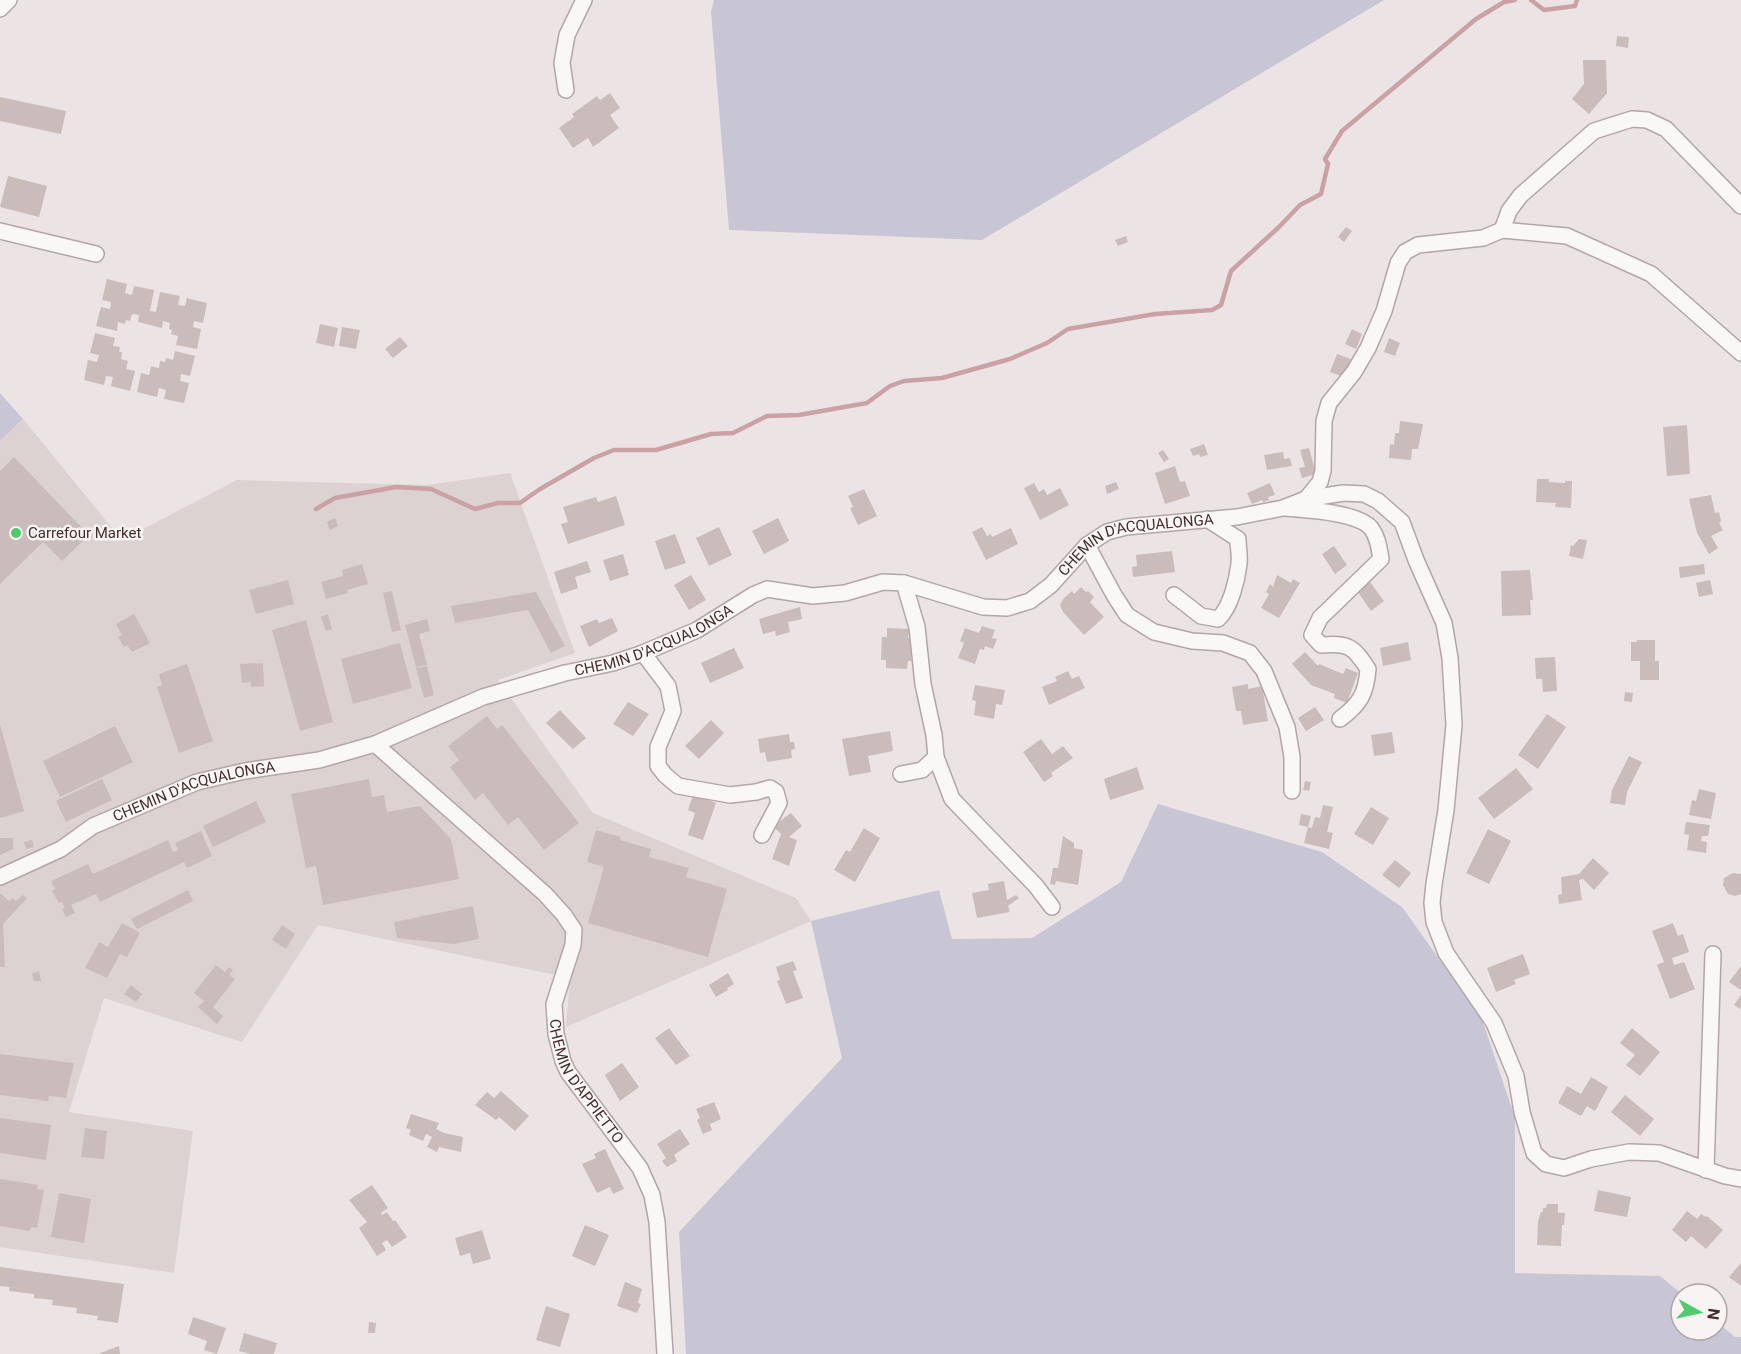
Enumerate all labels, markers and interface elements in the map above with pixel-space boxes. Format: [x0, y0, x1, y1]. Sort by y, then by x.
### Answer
street label: CHEMIN D'ACQUALONGA [1054, 510, 1215, 580]
place label: Carrefour Market [28, 524, 141, 542]
marker: Carrefour Market [9, 526, 23, 540]
street label: CHEMIN D'ACQUALONGA [573, 601, 736, 680]
street label: CHEMIN D'ACQUALONGA [110, 758, 277, 826]
street label: CHEMIN D'APPIETTO [546, 1018, 627, 1147]
north arrow [1669, 1282, 1729, 1342]
text: N [1703, 1307, 1724, 1321]

